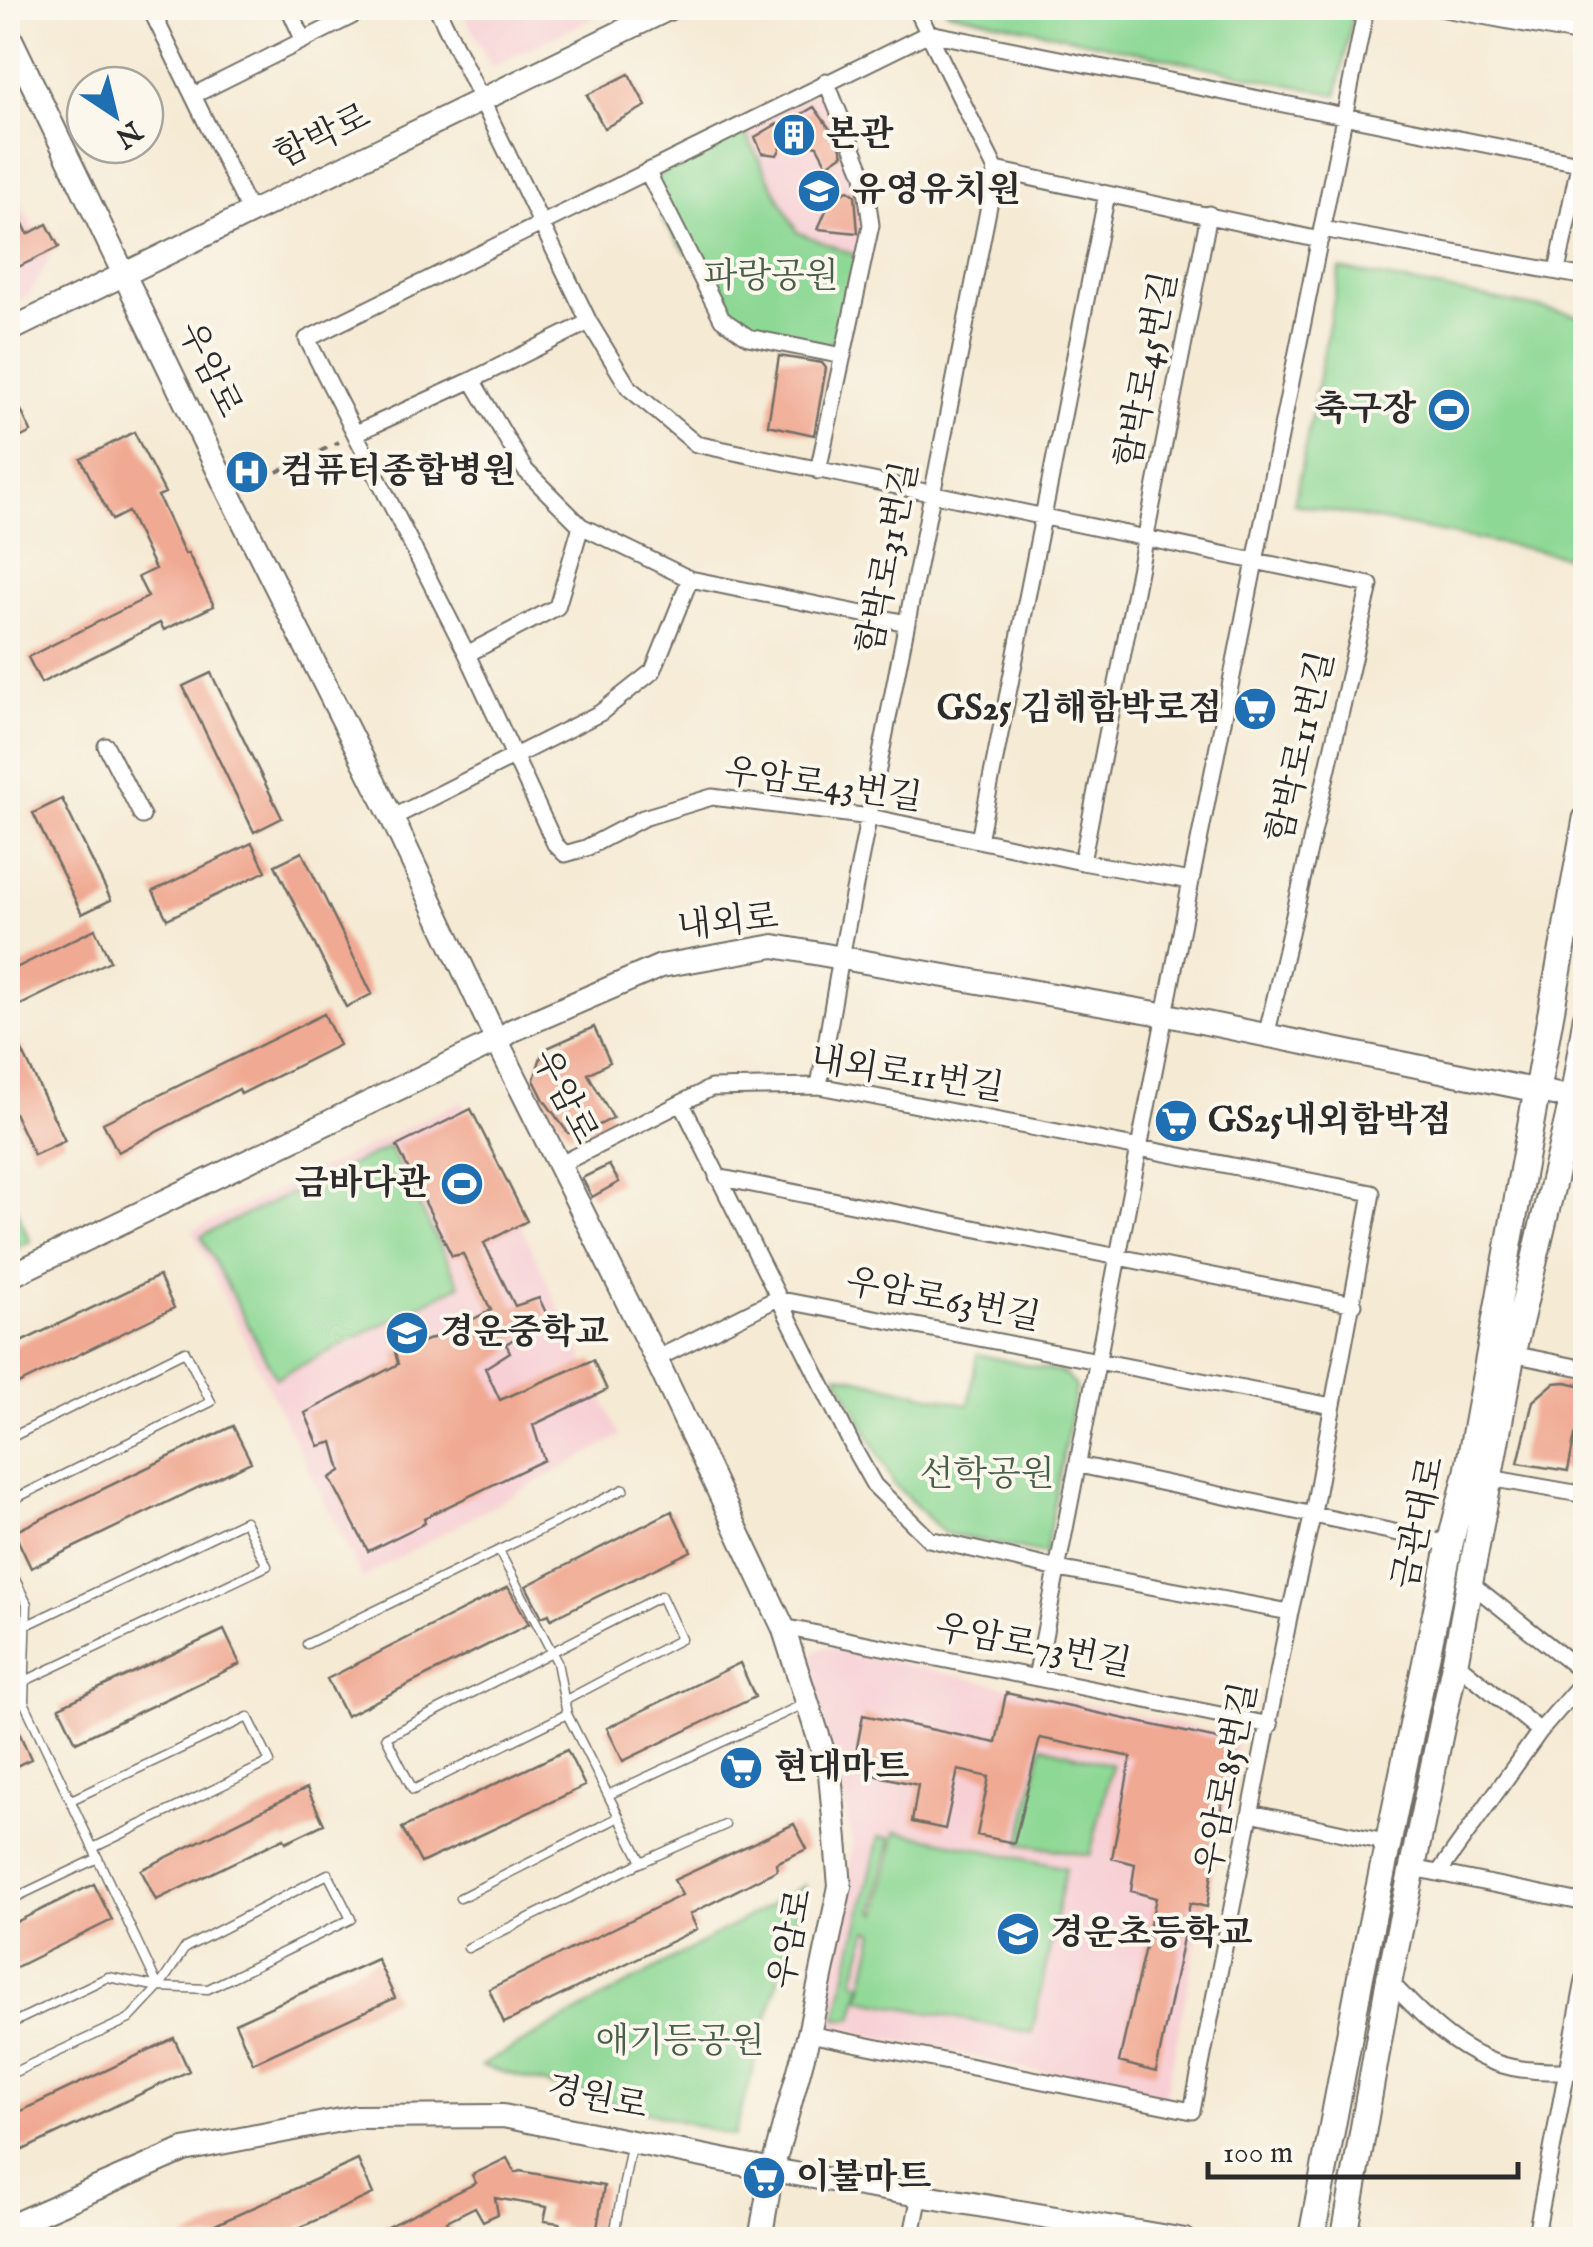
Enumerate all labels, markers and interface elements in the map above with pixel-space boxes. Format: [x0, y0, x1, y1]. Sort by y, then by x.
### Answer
north arrow [65, 65, 165, 165]
street label: 함박로 [268, 95, 378, 179]
text: N [108, 112, 149, 155]
building icon: 본관 [771, 112, 817, 158]
place label: 본관 [826, 113, 894, 158]
school or university icon: 유영유치원 [796, 168, 842, 214]
place label: 유영유치원 [852, 169, 1021, 214]
park label: 파랑공원 [703, 255, 839, 300]
street label: 함박로45번길 [1107, 268, 1189, 472]
street label: 우암로 [167, 315, 251, 425]
sports icon: 축구장 [1426, 387, 1472, 433]
place label: 축구장 [1315, 388, 1416, 433]
hospital icon: 컴퓨터종합병원 [224, 449, 270, 495]
place label: 컴퓨터종합병원 [280, 450, 517, 495]
street label: 함박로31번길 [848, 458, 930, 658]
street label: 함박로11번길 [1258, 647, 1346, 847]
supermarket icon: GS25 김해함박로점 [1232, 686, 1278, 732]
place label: GS25 김해함박로점 [937, 687, 1222, 732]
street label: 우암로43번길 [721, 750, 925, 822]
street label: 내외로 [675, 895, 781, 951]
street label: 내외로11번길 [807, 1038, 1007, 1112]
street label: 우암로 [521, 1042, 607, 1152]
supermarket icon: GS25내외함박점 [1153, 1098, 1199, 1144]
place label: GS25내외함박점 [1208, 1099, 1452, 1144]
sports icon: 금바다관 [439, 1161, 485, 1207]
place label: 금바다관 [295, 1162, 430, 1207]
street label: 우암로63번길 [842, 1260, 1044, 1342]
school or university icon: 경운중학교 [384, 1310, 430, 1356]
place label: 경운중학교 [440, 1311, 609, 1356]
street label: 금관대로 [1384, 1452, 1456, 1594]
park label: 선학공원 [919, 1453, 1055, 1498]
street label: 우암로73번길 [931, 1606, 1135, 1688]
street label: 우암로85번길 [1187, 1679, 1269, 1879]
supermarket icon: 현대마트 [718, 1745, 764, 1791]
place label: 현대마트 [774, 1746, 909, 1791]
street label: 우암로 [760, 1885, 824, 1993]
school or university icon: 경운초등학교 [995, 1911, 1041, 1957]
place label: 경운초등학교 [1050, 1912, 1253, 1957]
park label: 애기등공원 [595, 2020, 765, 2065]
street label: 경원로 [543, 2067, 651, 2131]
scale bar [1208, 2117, 1518, 2179]
text: 100 m [1223, 2135, 1293, 2173]
supermarket icon: 이불마트 [741, 2155, 787, 2201]
place label: 이불마트 [796, 2156, 931, 2201]

